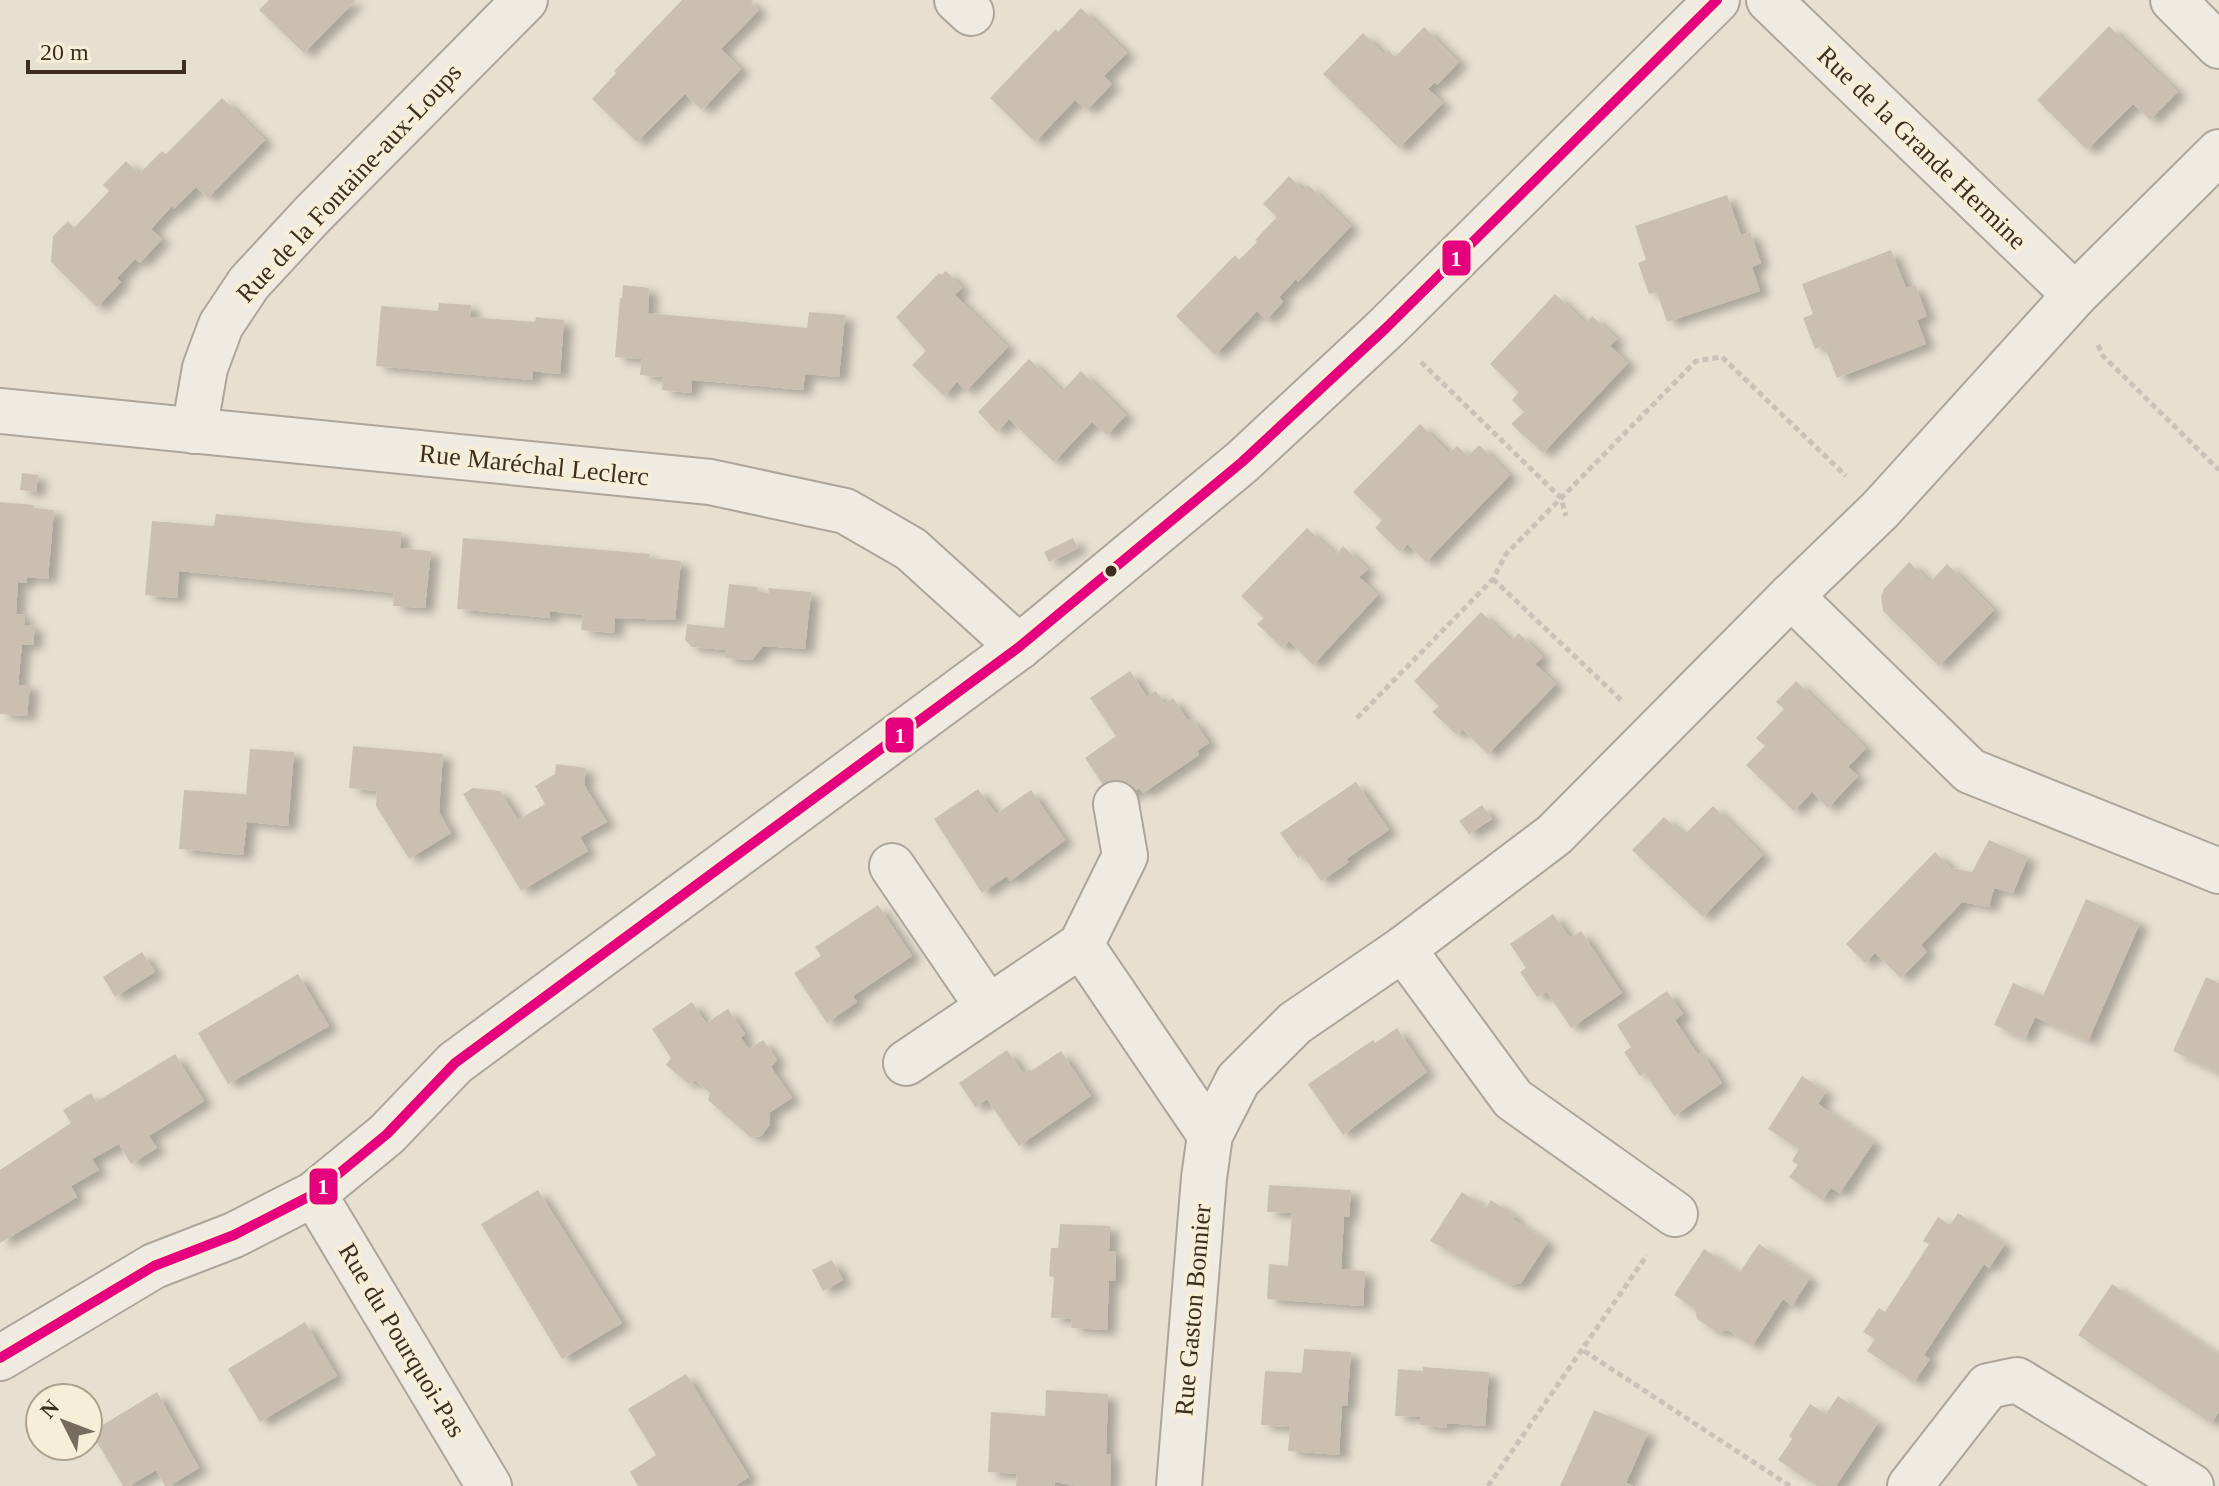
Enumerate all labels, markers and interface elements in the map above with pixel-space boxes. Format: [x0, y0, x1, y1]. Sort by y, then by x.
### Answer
scale bar [28, 24, 184, 74]
text: 20 m [40, 39, 89, 65]
street label: Rue de la Grande Hermine [1812, 41, 2032, 255]
street label: Rue de la Fontaine-aux-Loups [231, 58, 467, 308]
line badge: 1 [1441, 239, 1472, 277]
text: 1 [1451, 246, 1462, 271]
street label: Rue Maréchal Leclerc [418, 439, 650, 491]
unlabelled marker [1103, 563, 1119, 579]
line badge: 1 [884, 716, 915, 754]
text: 1 [895, 723, 906, 748]
line badge: 1 [308, 1167, 339, 1206]
text: 1 [318, 1174, 329, 1199]
street label: Rue Gaston Bonnier [1169, 1203, 1217, 1417]
street label: Rue du Pourquoi-Pas [333, 1238, 471, 1442]
north arrow [24, 1382, 104, 1462]
text: N [35, 1395, 64, 1423]

